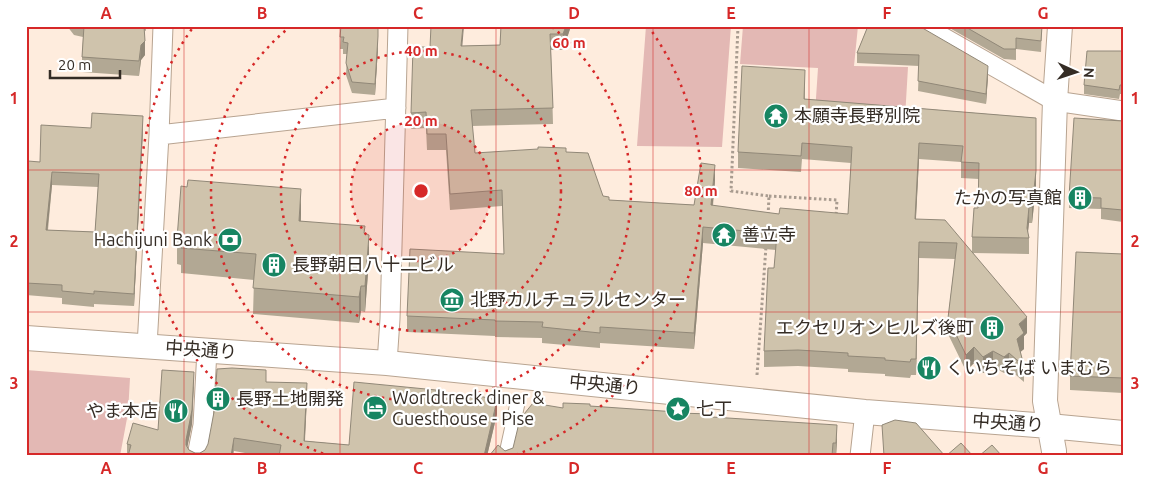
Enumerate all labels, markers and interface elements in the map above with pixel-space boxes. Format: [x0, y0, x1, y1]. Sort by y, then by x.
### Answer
text: A [100, 4, 112, 22]
text: B [257, 4, 267, 22]
text: C [413, 4, 423, 22]
text: D [568, 4, 580, 22]
text: E [726, 4, 736, 22]
text: F [883, 4, 892, 22]
text: G [1037, 4, 1049, 22]
text: 60 m [552, 34, 586, 51]
text: 40 m [404, 42, 438, 59]
scale bar [50, 48, 120, 80]
north arrow [1052, 48, 1102, 98]
text: 20 m [58, 56, 91, 73]
text: N [1081, 67, 1097, 78]
text: 1 [9, 89, 19, 107]
text: 1 [1130, 89, 1140, 107]
temple icon: 本願寺長野別院 [763, 103, 789, 129]
place label: 本願寺長野別院 [794, 105, 920, 125]
text: 20 m [404, 112, 438, 129]
centre of rings [412, 182, 430, 200]
text: 80 m [684, 182, 718, 199]
building icon: たかの写真館 [1067, 185, 1093, 211]
place label: たかの写真館 [954, 187, 1062, 207]
temple icon: 善立寺 [711, 222, 737, 248]
place label: 善立寺 [742, 224, 796, 244]
bank icon: Hachijuni Bank [217, 227, 243, 253]
place label: Hachijuni Bank [94, 229, 212, 249]
text: 2 [9, 232, 19, 250]
text: 2 [1130, 232, 1140, 250]
building icon: 長野朝日八十二ビル [261, 252, 287, 278]
place label: 長野朝日八十二ビル [292, 254, 454, 274]
museum icon: 北野カルチュラルセンター [439, 287, 465, 313]
place label: 北野カルチュラルセンター [470, 289, 686, 309]
building icon: エクセリオンヒルズ後町 [979, 315, 1005, 341]
place label: エクセリオンヒルズ後町 [776, 317, 974, 337]
street label: 中央通り [164, 337, 238, 361]
restaurant icon: くいちそば いまむら [916, 355, 942, 381]
place label: くいちそば いまむら [946, 357, 1112, 377]
street label: 中央通り [568, 370, 642, 398]
text: 3 [9, 374, 19, 392]
text: 3 [1130, 374, 1140, 392]
building icon: 長野土地開発 [205, 386, 231, 412]
place label: Worldtreck diner & Guesthouse - Pise [392, 387, 544, 428]
place label: 長野土地開発 [236, 388, 344, 408]
hotel icon: Worldtreck diner & Guesthouse - Pise [362, 395, 388, 421]
place icon: 七丁 [665, 396, 691, 422]
restaurant icon: やま本店 [163, 398, 189, 424]
place label: 七丁 [696, 398, 732, 418]
place label: やま本店 [86, 400, 158, 420]
street label: 中央通り [971, 410, 1045, 434]
text: A [100, 459, 112, 477]
text: B [257, 459, 267, 477]
text: C [413, 459, 423, 477]
text: D [568, 459, 580, 477]
text: E [726, 459, 736, 477]
text: F [883, 459, 892, 477]
text: G [1037, 459, 1049, 477]

